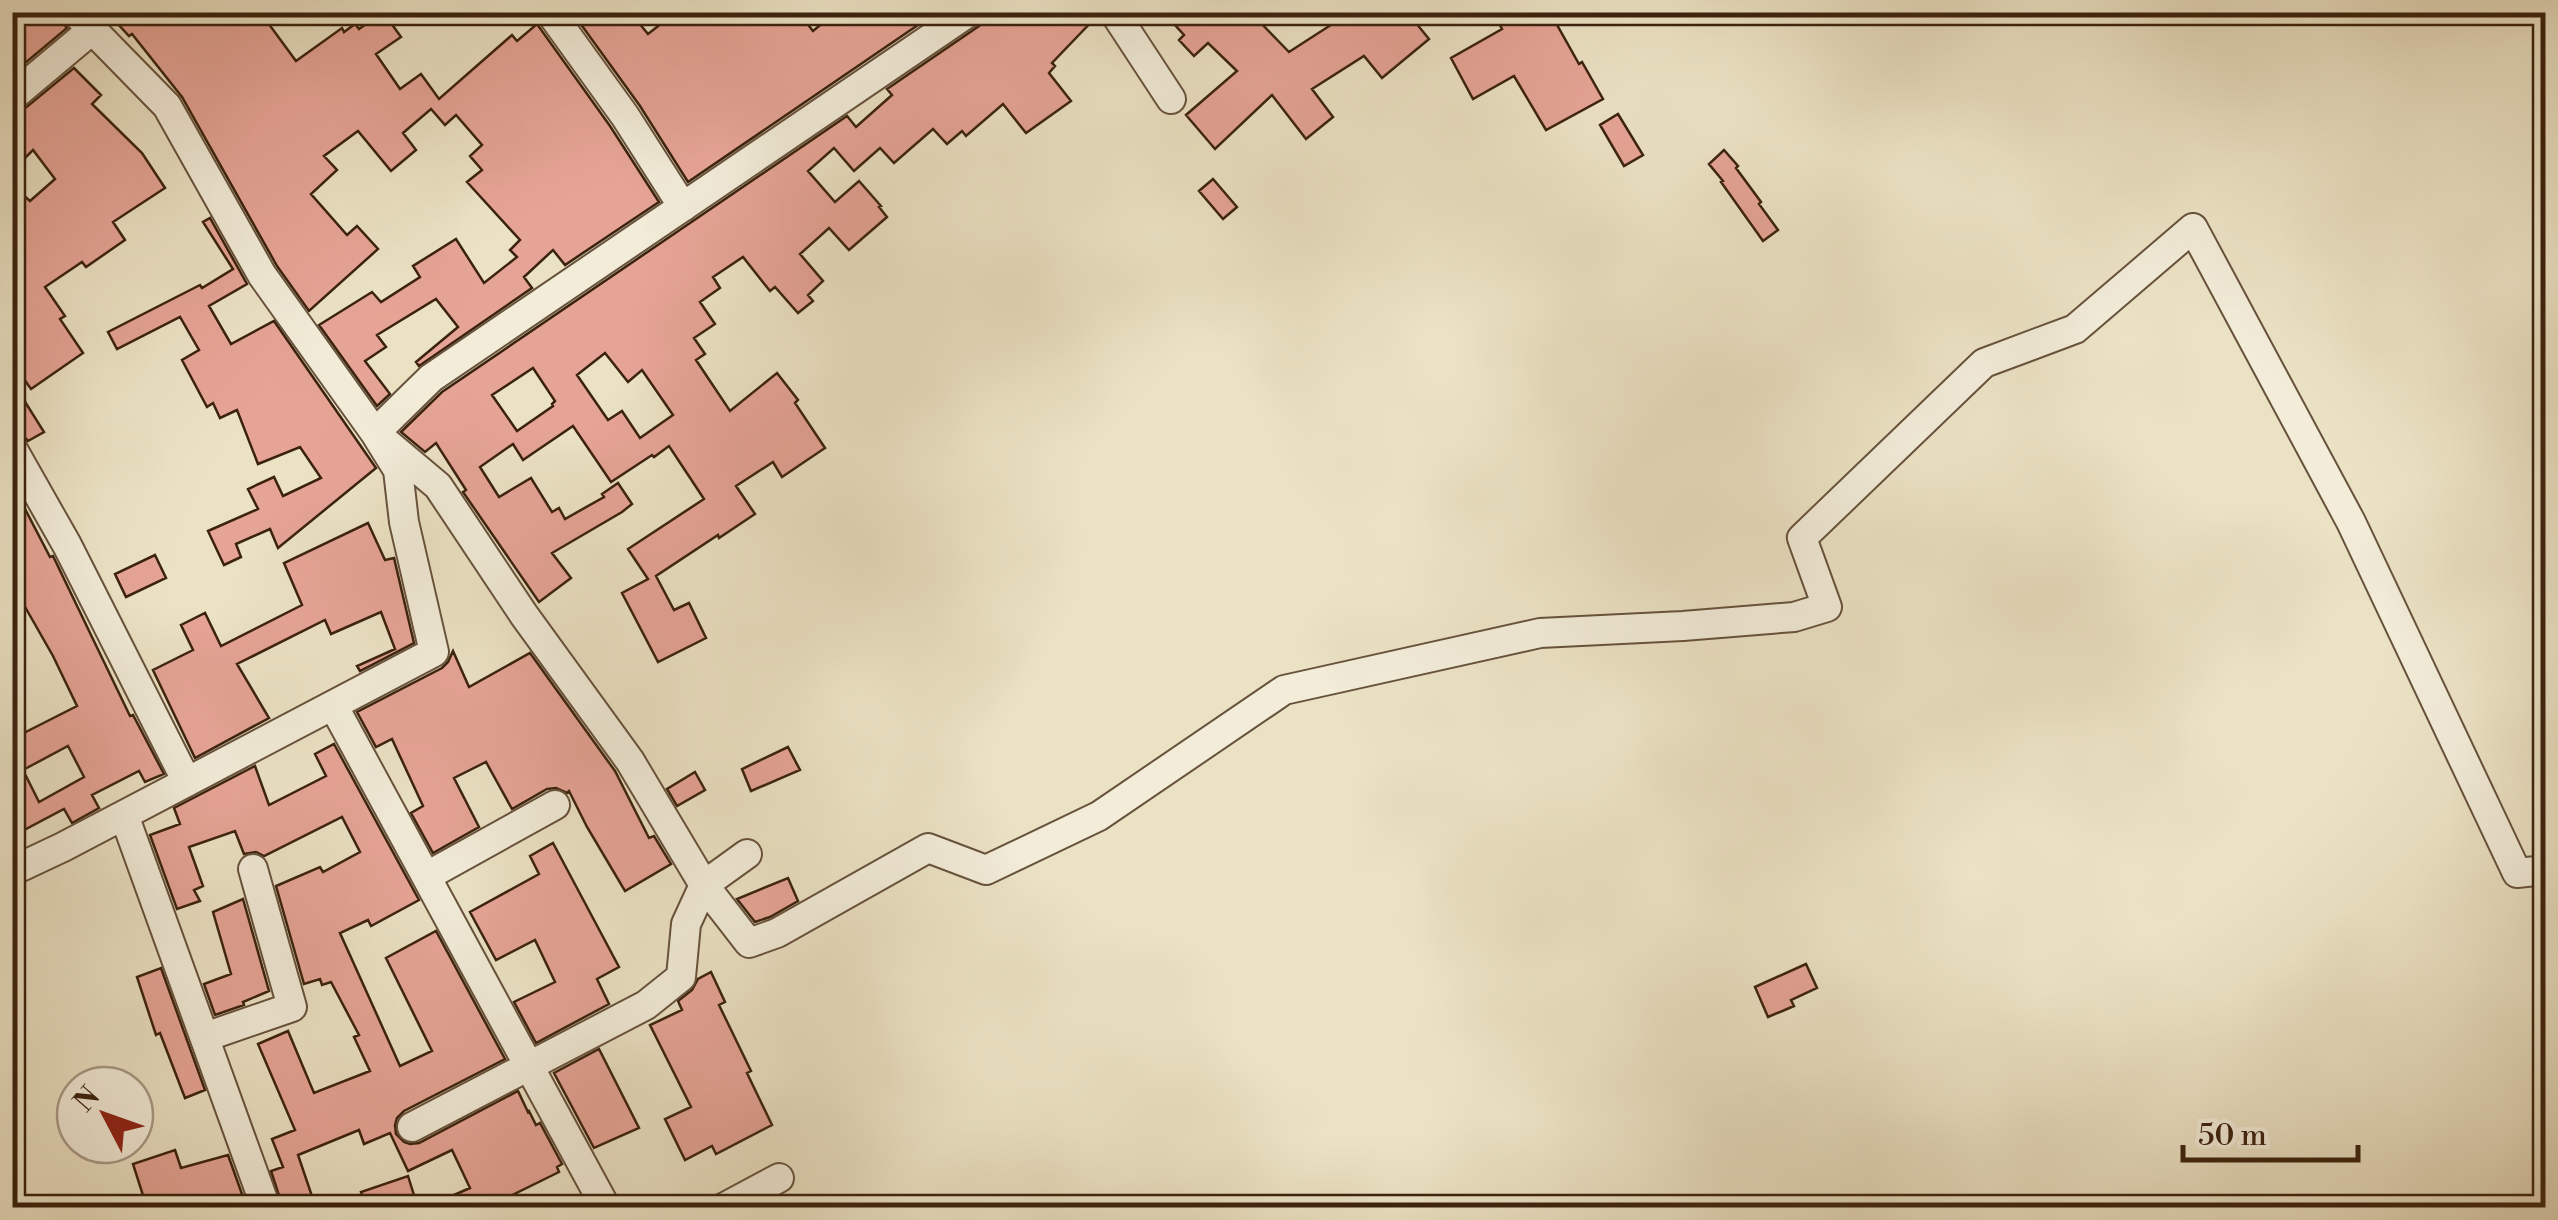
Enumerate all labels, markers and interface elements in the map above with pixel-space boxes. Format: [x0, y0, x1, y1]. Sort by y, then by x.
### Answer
north arrow [55, 1065, 155, 1165]
text: N [67, 1080, 108, 1119]
scale bar [2183, 1100, 2358, 1162]
text: 50 m [2198, 1117, 2267, 1155]

